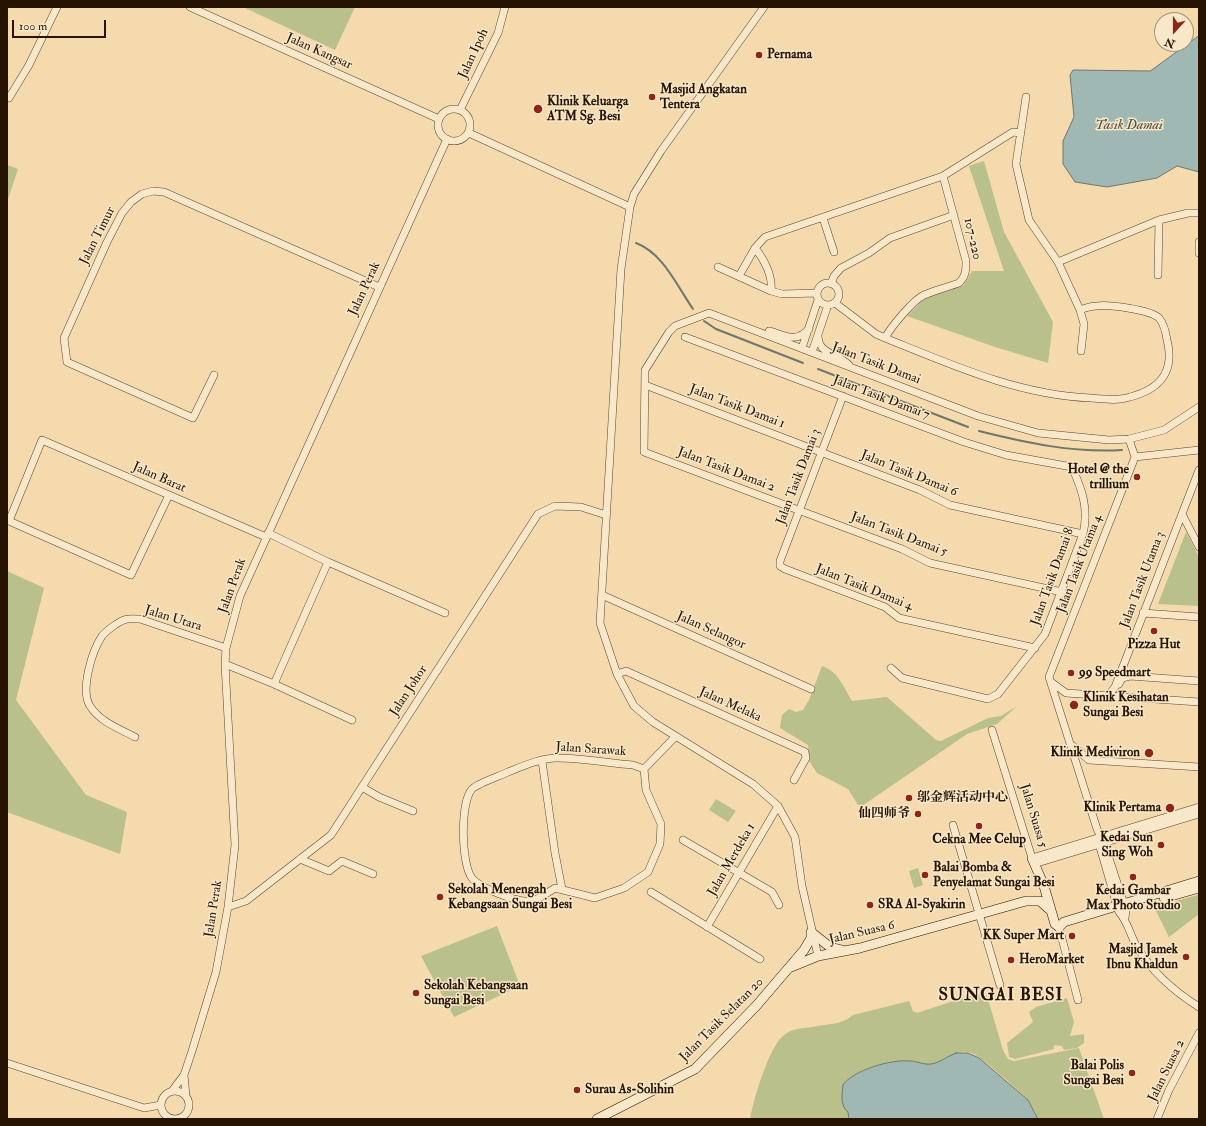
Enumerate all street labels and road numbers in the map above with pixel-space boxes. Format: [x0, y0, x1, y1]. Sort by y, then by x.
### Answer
street label: Jalan Ipoh [456, 27, 492, 81]
street label: Jalan Kangsar [284, 31, 354, 73]
street label: Jalan Timur [77, 204, 119, 268]
street label: 107-220 [960, 217, 984, 261]
street label: Jalan Perak [346, 260, 384, 318]
street label: Jalan Tasik Damai [829, 340, 923, 388]
street label: Jalan Tasik Damai 7 [830, 372, 932, 424]
street label: Jalan Tasik Damai 1 [687, 382, 787, 432]
street label: Jalan Tasik Damai 3 [774, 427, 824, 527]
street label: Jalan Tasik Damai 2 [675, 444, 777, 496]
street label: Jalan Tasik Damai 6 [858, 447, 960, 501]
street label: Jalan Barat [130, 459, 188, 497]
street label: Jalan Tasik Damai 5 [849, 509, 949, 561]
street label: Jalan Tasik Utama 4 [1054, 513, 1106, 615]
street label: Jalan Tasik Damai 8 [1028, 526, 1078, 628]
street label: Jalan Tasik Utama 3 [1117, 530, 1169, 630]
street label: Jalan Perak [216, 556, 250, 616]
street label: Jalan Tasik Damai 4 [813, 561, 915, 615]
street label: Jalan Utara [143, 603, 203, 635]
street label: Jalan Selangor [674, 609, 748, 653]
street label: Jalan Johor [387, 663, 431, 719]
street label: Jalan Melaka [697, 684, 763, 726]
street label: Jalan Sarawak [555, 740, 627, 760]
street label: Jalan Suasa 5 [1016, 782, 1050, 850]
street label: Jalan Merdeka 1 [705, 821, 759, 899]
street label: Jalan Perak [202, 879, 226, 939]
street label: Jalan Suasa 6 [828, 918, 896, 948]
street label: Jalan Tasik Selatan 20 [677, 975, 767, 1065]
street label: Jalan Suasa 2 [1145, 1038, 1189, 1104]

